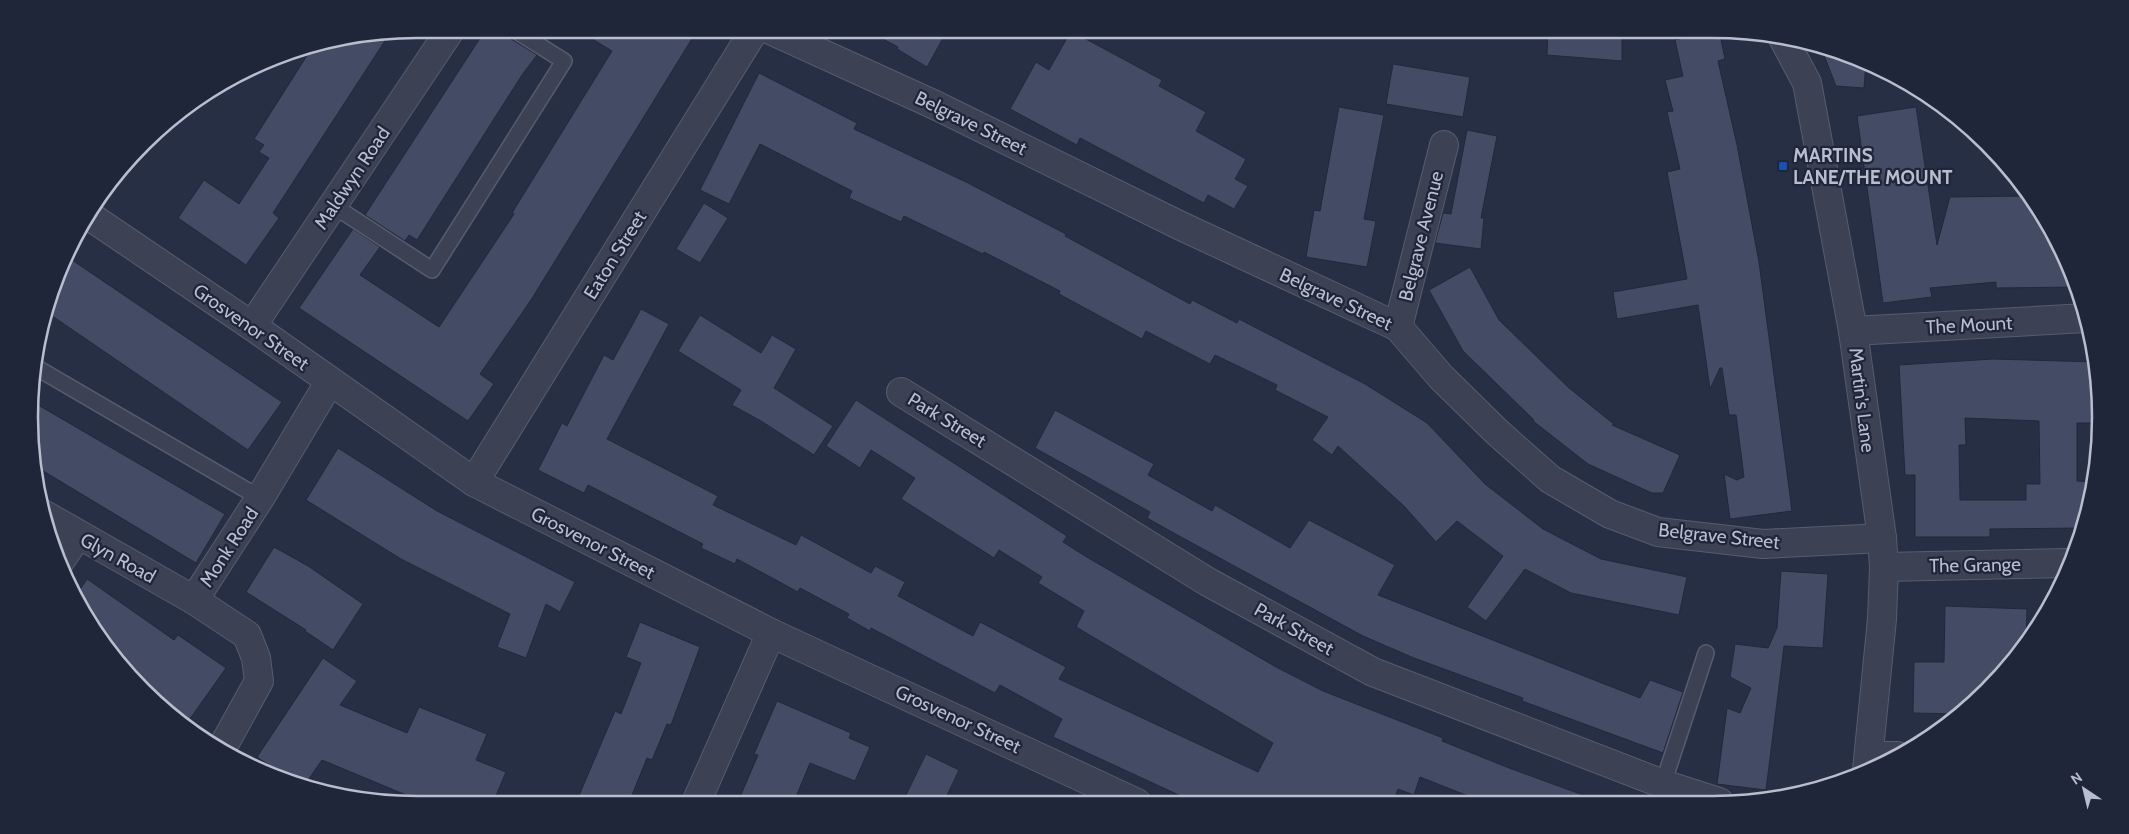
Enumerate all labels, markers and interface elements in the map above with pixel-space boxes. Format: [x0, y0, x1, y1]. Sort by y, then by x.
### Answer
street label: Belgrave Street [911, 86, 1031, 160]
street label: Maldwyn Road [309, 122, 395, 234]
place label: MARTINS LANE/THE MOUNT [1793, 144, 1953, 189]
marker: MARTINS LANE/THE MOUNT [1777, 160, 1789, 172]
street label: Belgrave Avenue [1394, 168, 1448, 303]
street label: Eaton Street [579, 206, 652, 303]
street label: Belgrave Street [1276, 263, 1397, 335]
street label: Grosvenor Street [189, 279, 314, 376]
street label: The Mount [1925, 311, 2014, 339]
street label: Martin's Lane [1844, 346, 1880, 454]
street label: Park Street [904, 388, 991, 453]
street label: Grosvenor Street [527, 502, 659, 584]
street label: Monk Road [195, 503, 263, 591]
street label: Belgrave Street [1657, 518, 1781, 554]
street label: Glyn Road [76, 528, 160, 588]
street label: The Grange [1929, 553, 2021, 577]
street label: Park Street [1250, 598, 1338, 661]
street label: Grosvenor Street [892, 680, 1025, 758]
north arrow [2059, 764, 2109, 814]
text: N [2067, 768, 2086, 789]

